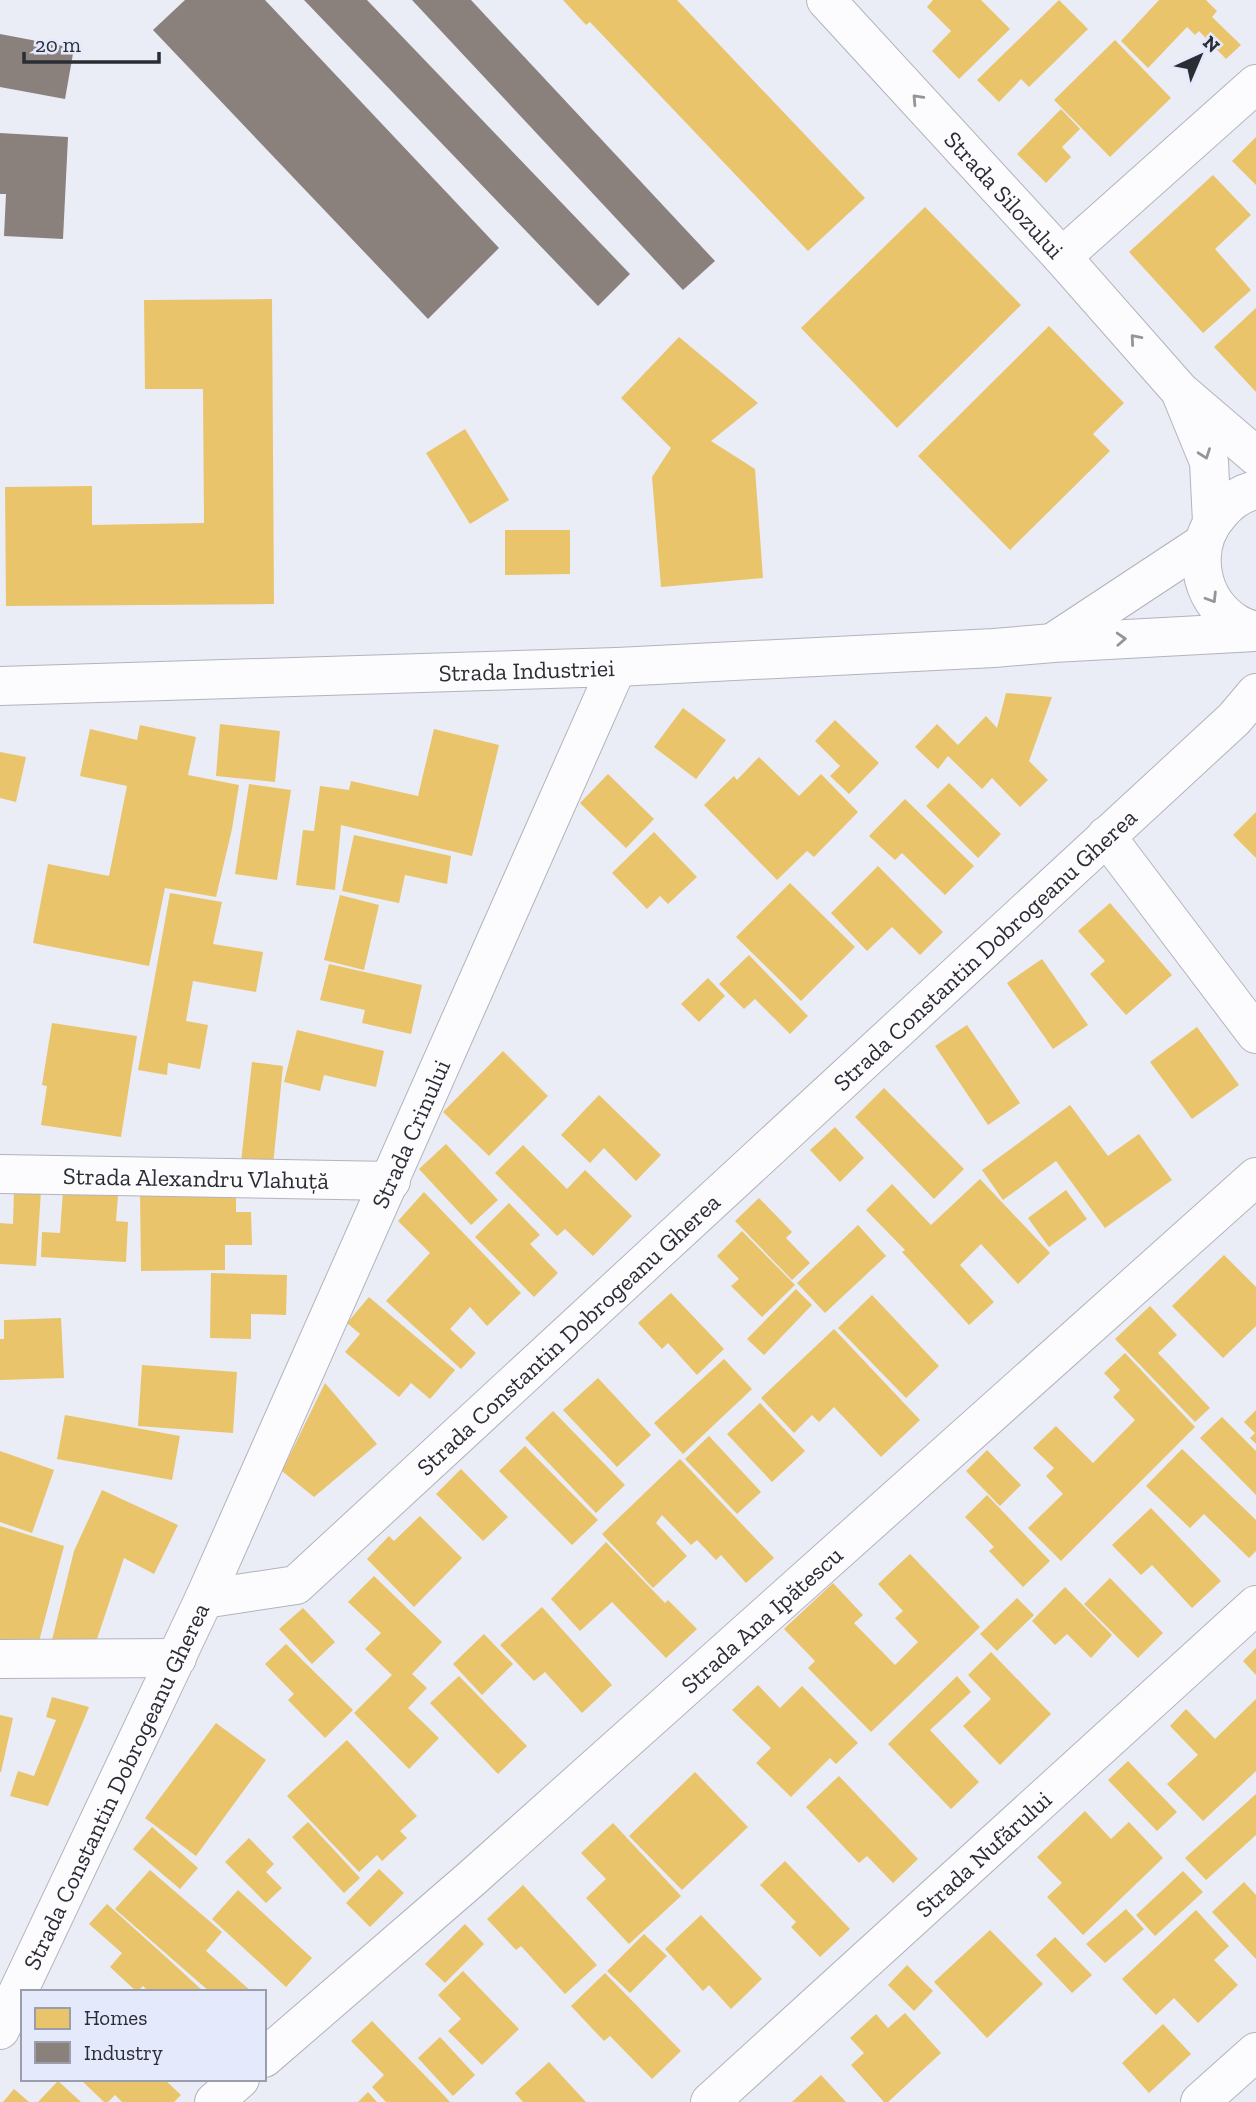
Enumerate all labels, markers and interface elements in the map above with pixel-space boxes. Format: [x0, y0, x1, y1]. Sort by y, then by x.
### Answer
scale bar [24, 21, 159, 65]
north arrow [1165, 21, 1235, 91]
text: N [1198, 31, 1225, 57]
text: 20 m [35, 32, 81, 57]
one-way arrow [912, 94, 925, 107]
street label: Strada Silozului [939, 125, 1071, 265]
one-way arrow [1130, 335, 1143, 348]
one-way arrow [1197, 447, 1211, 459]
one-way arrow [1204, 590, 1217, 603]
one-way arrow [1116, 632, 1127, 647]
street label: Strada Industriei [438, 653, 615, 687]
street label: Strada Constantin Dobrogeanu Gherea [827, 802, 1142, 1096]
street label: Strada Crinului [365, 1054, 456, 1213]
street label: Strada Alexandru Vlahuță [63, 1161, 330, 1194]
street label: Strada Constantin Dobrogeanu Gherea [410, 1187, 726, 1481]
street label: Strada Ana Ipătescu [675, 1539, 848, 1699]
street label: Strada Constantin Dobrogeanu Gherea [16, 1598, 215, 1974]
street label: Strada Nufărului [909, 1784, 1057, 1923]
legend [21, 1990, 266, 2081]
text: Homes [84, 2005, 147, 2030]
text: Industry [84, 2040, 163, 2065]

